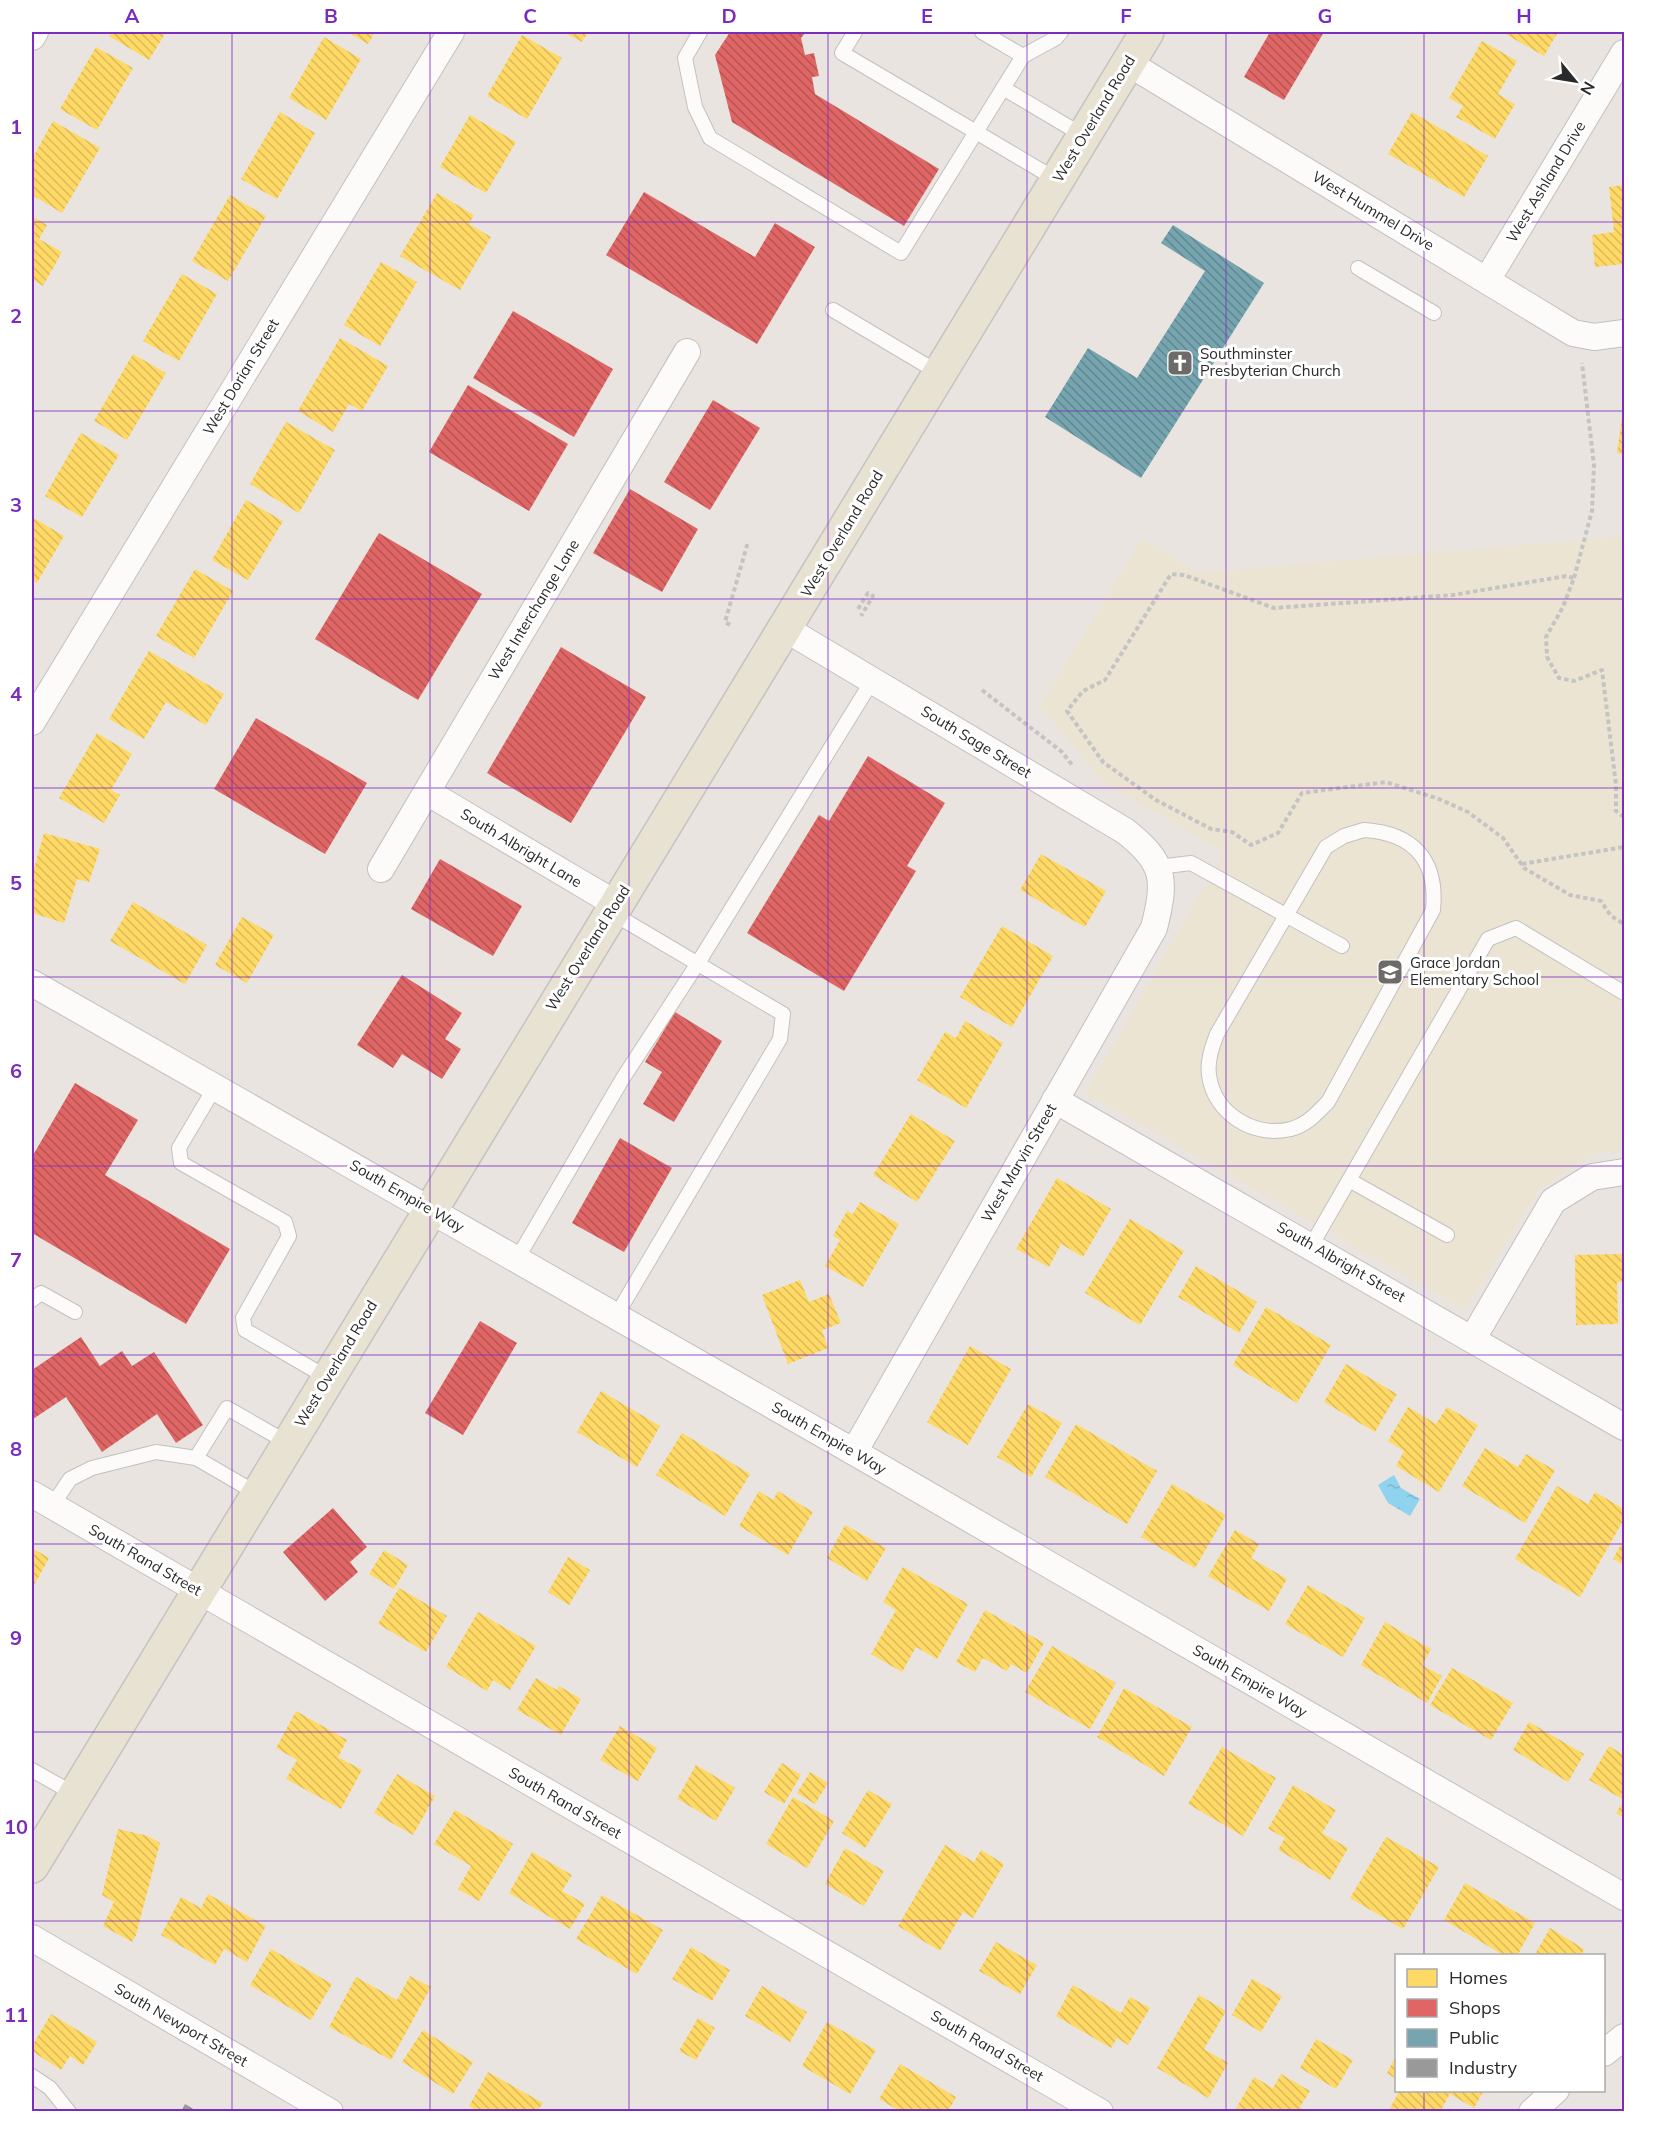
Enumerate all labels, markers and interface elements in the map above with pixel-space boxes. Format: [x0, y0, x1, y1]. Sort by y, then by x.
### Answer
text: A [125, 3, 140, 28]
text: B [324, 3, 338, 28]
text: C [523, 3, 537, 28]
text: D [721, 3, 737, 28]
text: E [921, 3, 933, 28]
text: F [1120, 3, 1132, 28]
text: G [1318, 3, 1332, 28]
text: H [1516, 3, 1532, 28]
north arrow [1545, 51, 1605, 111]
street label: West Overland Road [1048, 52, 1139, 186]
text: N [1576, 78, 1600, 99]
text: 1 [10, 114, 22, 139]
street label: West Ashland Drive [1502, 118, 1589, 246]
street label: West Hummel Drive [1309, 167, 1438, 254]
text: 2 [10, 303, 22, 328]
street label: West Dorian Street [198, 315, 283, 438]
place label: Southminster Presbyterian Church [1200, 344, 1341, 380]
church icon: Southminster Presbyterian Church [1165, 348, 1195, 378]
street label: West Overland Road [796, 467, 887, 601]
text: 3 [10, 492, 22, 517]
street label: West Interchange Lane [484, 536, 583, 684]
text: 4 [10, 681, 22, 706]
street label: South Sage Street [918, 701, 1035, 782]
street label: South Albright Lane [457, 804, 585, 891]
text: 5 [10, 870, 22, 895]
street label: West Overland Road [541, 881, 634, 1014]
place label: Grace Jordan Elementary School [1410, 953, 1539, 989]
school or university icon: Grace Jordan Elementary School [1375, 957, 1405, 987]
text: 6 [10, 1058, 22, 1083]
street label: West Marvin Street [977, 1100, 1060, 1226]
street label: South Empire Way [347, 1155, 468, 1236]
street label: South Albright Street [1273, 1217, 1409, 1306]
text: 7 [10, 1247, 22, 1272]
street label: West Overland Road [290, 1297, 381, 1431]
street label: South Empire Way [769, 1397, 890, 1478]
text: 8 [10, 1436, 22, 1461]
street label: South Rand Street [85, 1520, 205, 1600]
text: 9 [10, 1625, 22, 1650]
street label: South Empire Way [1190, 1640, 1311, 1721]
street label: South Rand Street [505, 1763, 625, 1843]
text: 10 [4, 1814, 28, 1839]
legend [1395, 1954, 1605, 2092]
text: Homes [1449, 1966, 1508, 1989]
street label: South Newport Street [111, 1979, 251, 2071]
text: Shops [1449, 1996, 1501, 2019]
text: 11 [4, 2002, 28, 2027]
street label: South Rand Street [927, 2006, 1047, 2086]
text: Public [1449, 2026, 1499, 2049]
text: Industry [1449, 2056, 1518, 2079]

